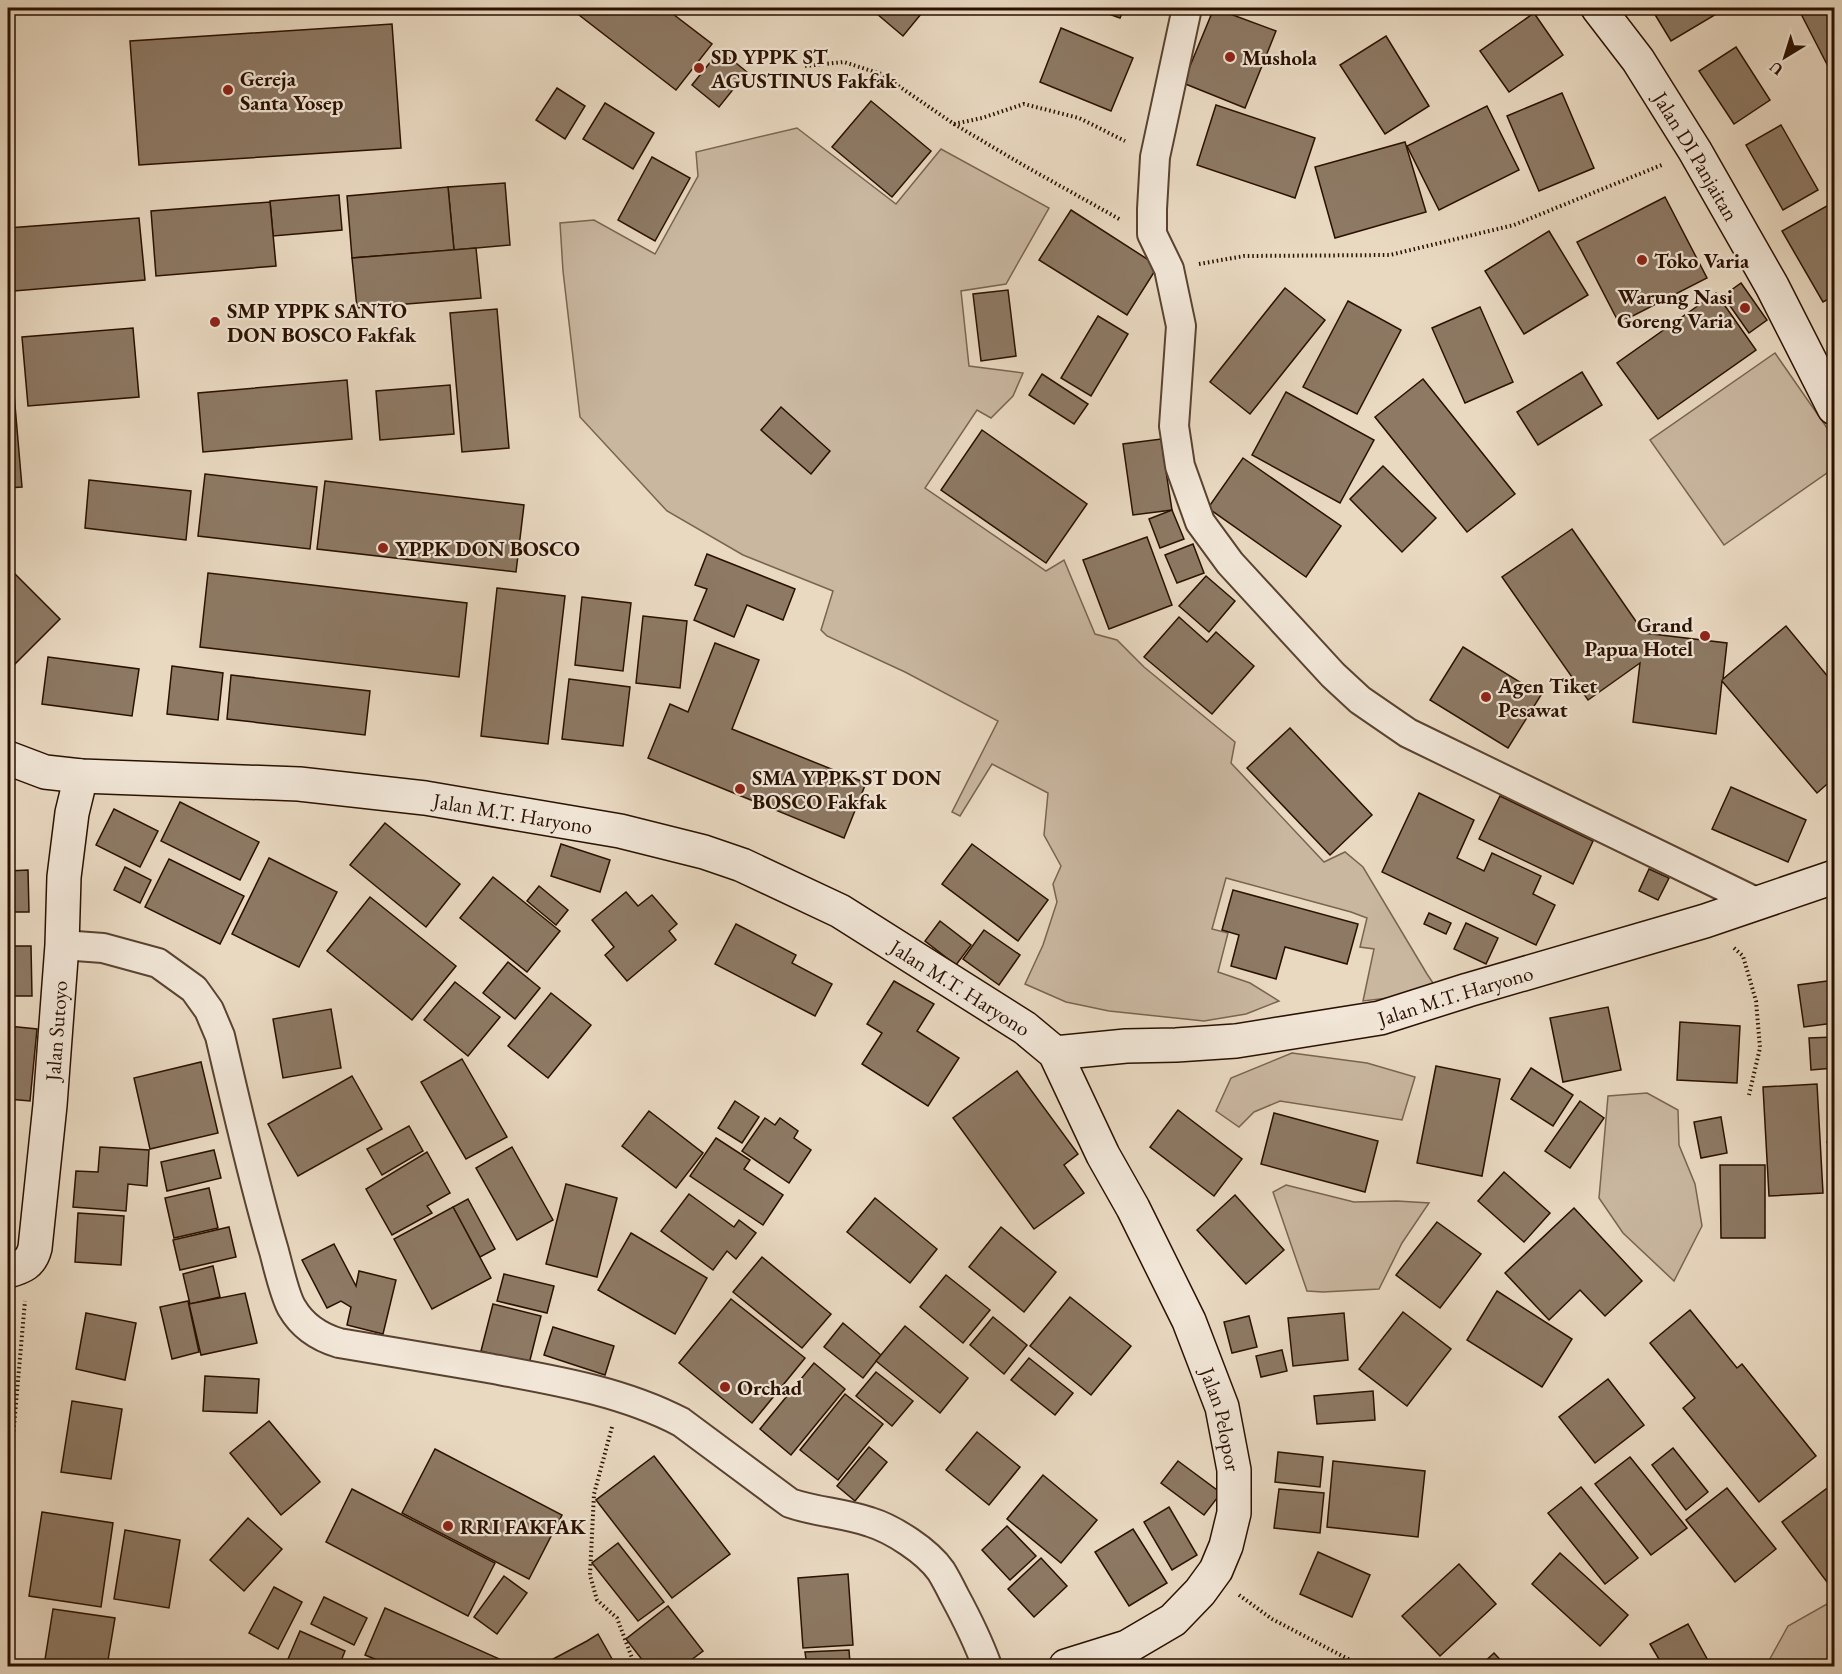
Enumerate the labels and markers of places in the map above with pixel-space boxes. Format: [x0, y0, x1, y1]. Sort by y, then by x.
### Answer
place label: SD YPPK ST AGUSTINUS Fakfak [710, 43, 897, 94]
place label: Mushola [1242, 44, 1318, 71]
marker: Mushola [1223, 50, 1237, 64]
marker: SD YPPK ST AGUSTINUS Fakfak [692, 61, 706, 75]
place label: Gereja Santa Yosep [240, 65, 344, 116]
marker: Gereja Santa Yosep [221, 83, 235, 97]
place label: Toko Varia [1654, 247, 1750, 274]
marker: Toko Varia [1635, 253, 1649, 267]
place label: Warung Nasi Goreng Varia [1617, 283, 1734, 334]
place label: SMP YPPK SANTO DON BOSCO Fakfak [227, 297, 417, 348]
marker: Warung Nasi Goreng Varia [1738, 301, 1752, 315]
marker: SMP YPPK SANTO DON BOSCO Fakfak [208, 315, 222, 329]
place label: YPPK DON BOSCO [395, 535, 580, 562]
marker: YPPK DON BOSCO [376, 541, 390, 555]
place label: Grand Papua Hotel [1584, 611, 1693, 662]
marker: Grand Papua Hotel [1698, 629, 1712, 643]
place label: Agen Tiket Pesawat [1497, 672, 1597, 723]
marker: Agen Tiket Pesawat [1479, 690, 1493, 704]
place label: SMA YPPK ST DON BOSCO Fakfak [752, 764, 941, 815]
marker: SMA YPPK ST DON BOSCO Fakfak [733, 782, 747, 796]
place label: Orchad [737, 1374, 803, 1401]
marker: Orchad [718, 1380, 732, 1394]
place label: RRI FAKFAK [460, 1513, 587, 1540]
marker: RRI FAKFAK [441, 1519, 455, 1533]

